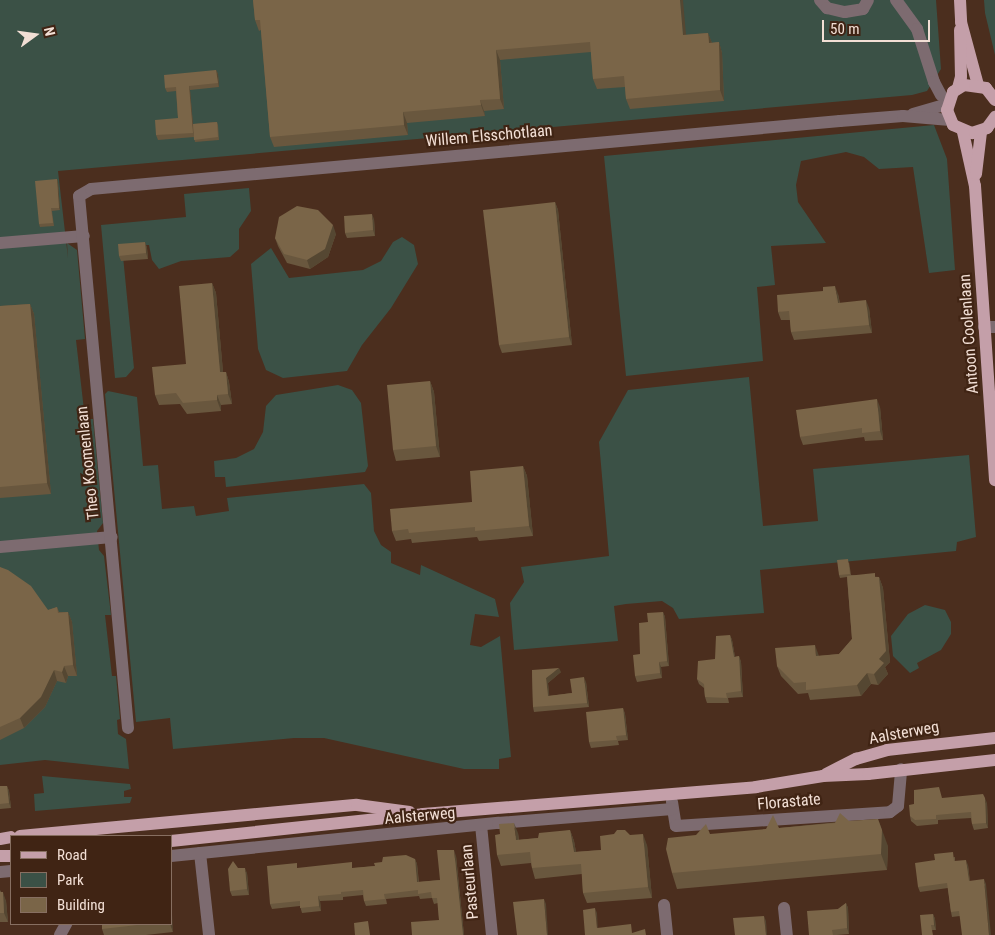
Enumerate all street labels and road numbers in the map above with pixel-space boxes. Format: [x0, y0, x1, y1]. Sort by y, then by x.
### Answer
street label: Willem Elsschotlaan [425, 121, 553, 151]
street label: Antoon Coolenlaan [955, 274, 983, 394]
street label: Theo Koomenlaan [73, 405, 103, 521]
street label: Aalsterweg [867, 717, 941, 749]
street label: Florastate [757, 790, 821, 814]
street label: Aalsterweg [384, 803, 456, 829]
street label: Pasteurlaan [457, 844, 483, 920]

